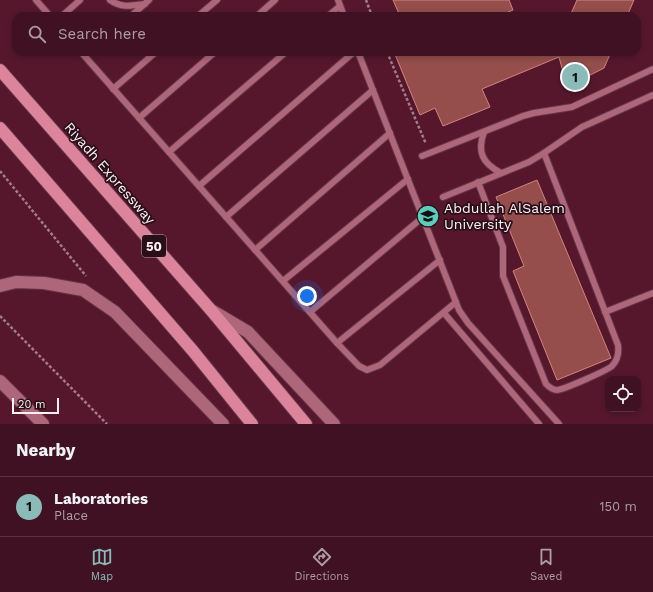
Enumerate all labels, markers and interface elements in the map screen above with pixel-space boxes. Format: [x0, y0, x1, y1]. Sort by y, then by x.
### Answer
search box [12, 12, 641, 56]
icon: search [26, 23, 48, 45]
text: Search here [58, 25, 146, 43]
pin: 1 [562, 62, 588, 92]
street label: Riyadh Expressway [61, 119, 159, 228]
place label: Abdullah AlSalem University [444, 200, 565, 232]
school or university icon: Abdullah AlSalem University [415, 203, 441, 229]
road number: 50 [142, 235, 166, 257]
your location [297, 286, 317, 306]
map controls [605, 376, 641, 412]
button: locate [605, 376, 641, 412]
scale bar [12, 396, 59, 415]
text: 20 m [18, 398, 46, 411]
text: Nearby [16, 440, 75, 460]
text: Laboratories [54, 490, 148, 508]
text: 1 [26, 499, 32, 514]
text: 150 m [599, 499, 637, 514]
text: Place [54, 508, 88, 523]
tab: Map [91, 546, 113, 583]
tab: Directions [295, 546, 349, 583]
tab: Saved [530, 546, 562, 583]

